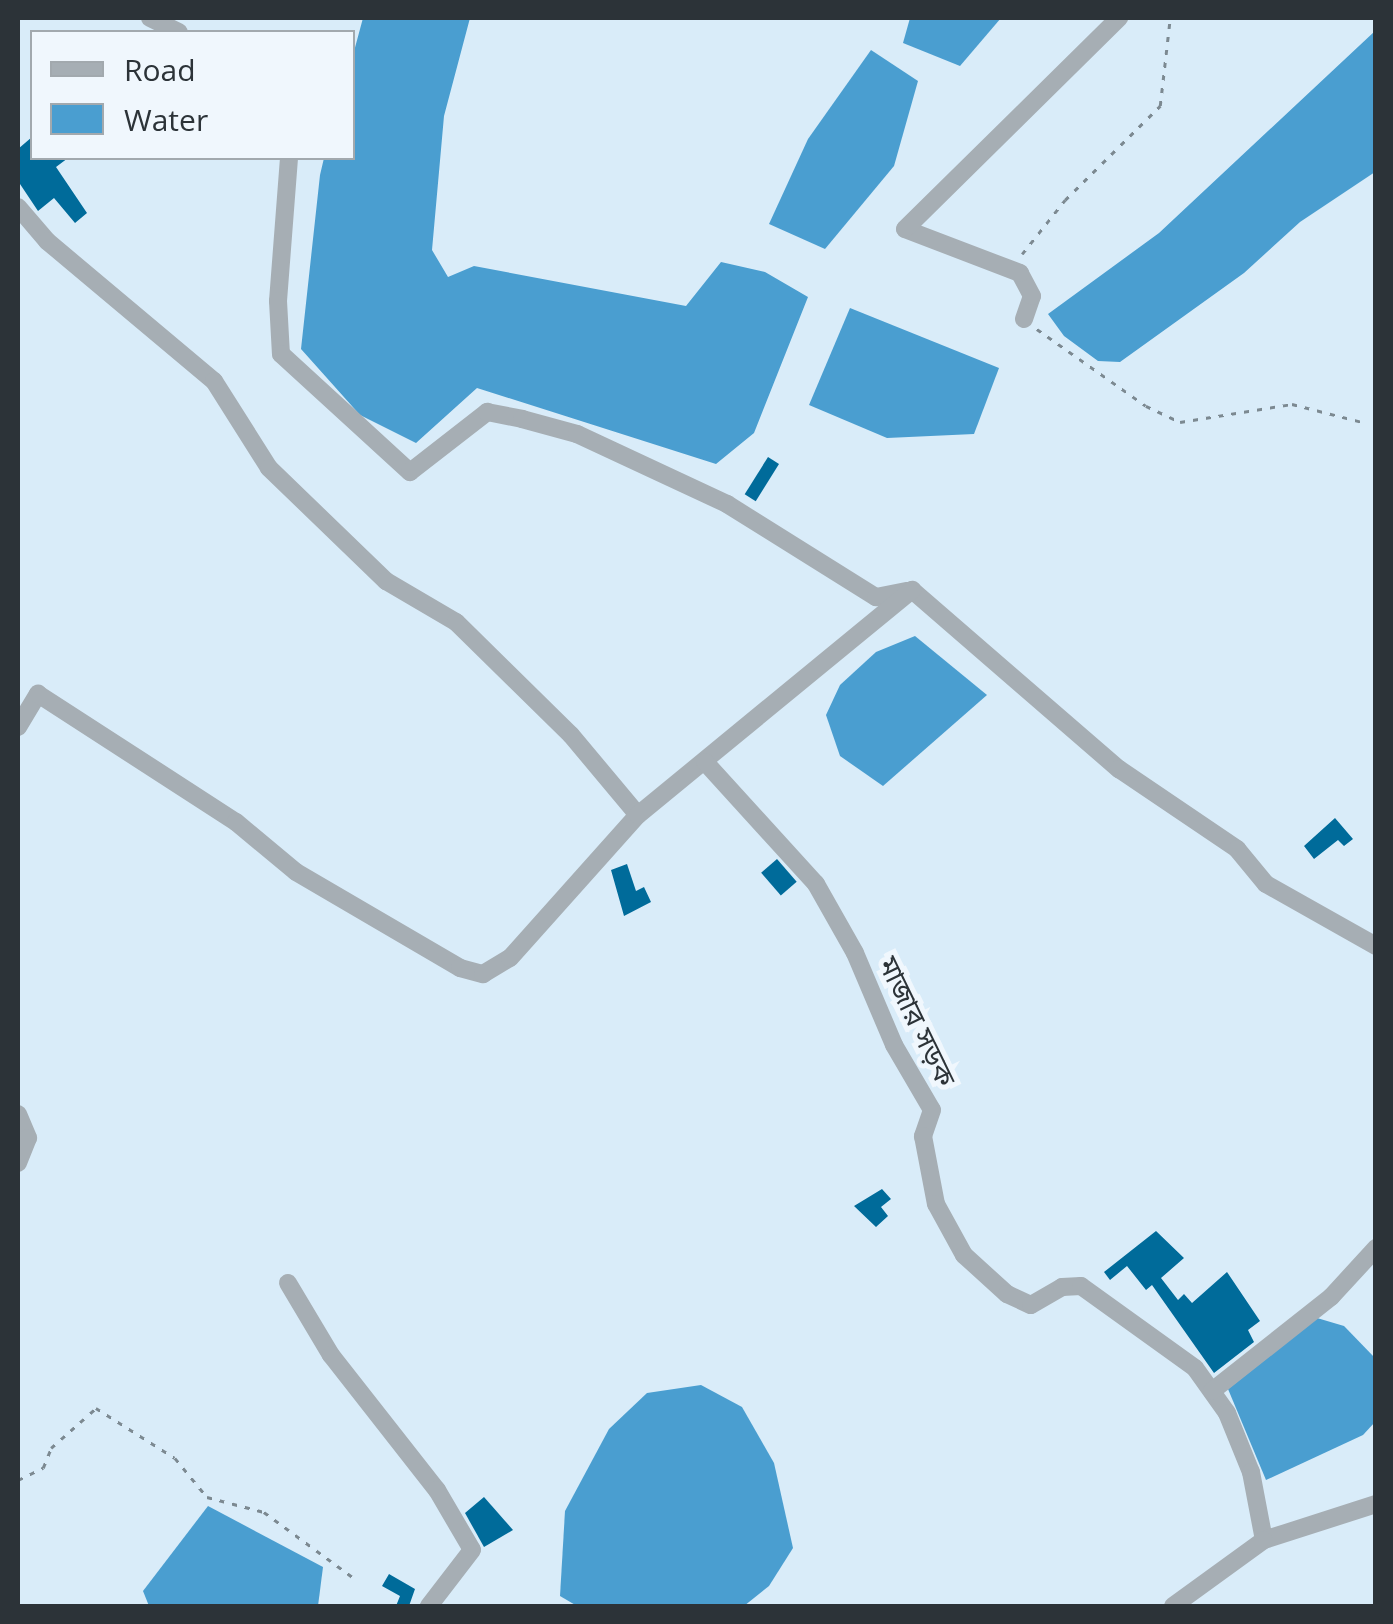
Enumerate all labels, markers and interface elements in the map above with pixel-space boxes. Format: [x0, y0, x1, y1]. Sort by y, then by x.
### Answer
legend [30, 30, 355, 160]
text: Road [124, 49, 196, 90]
text: Water [124, 99, 208, 140]
street label: মাজার সড়ক [872, 951, 964, 1091]

